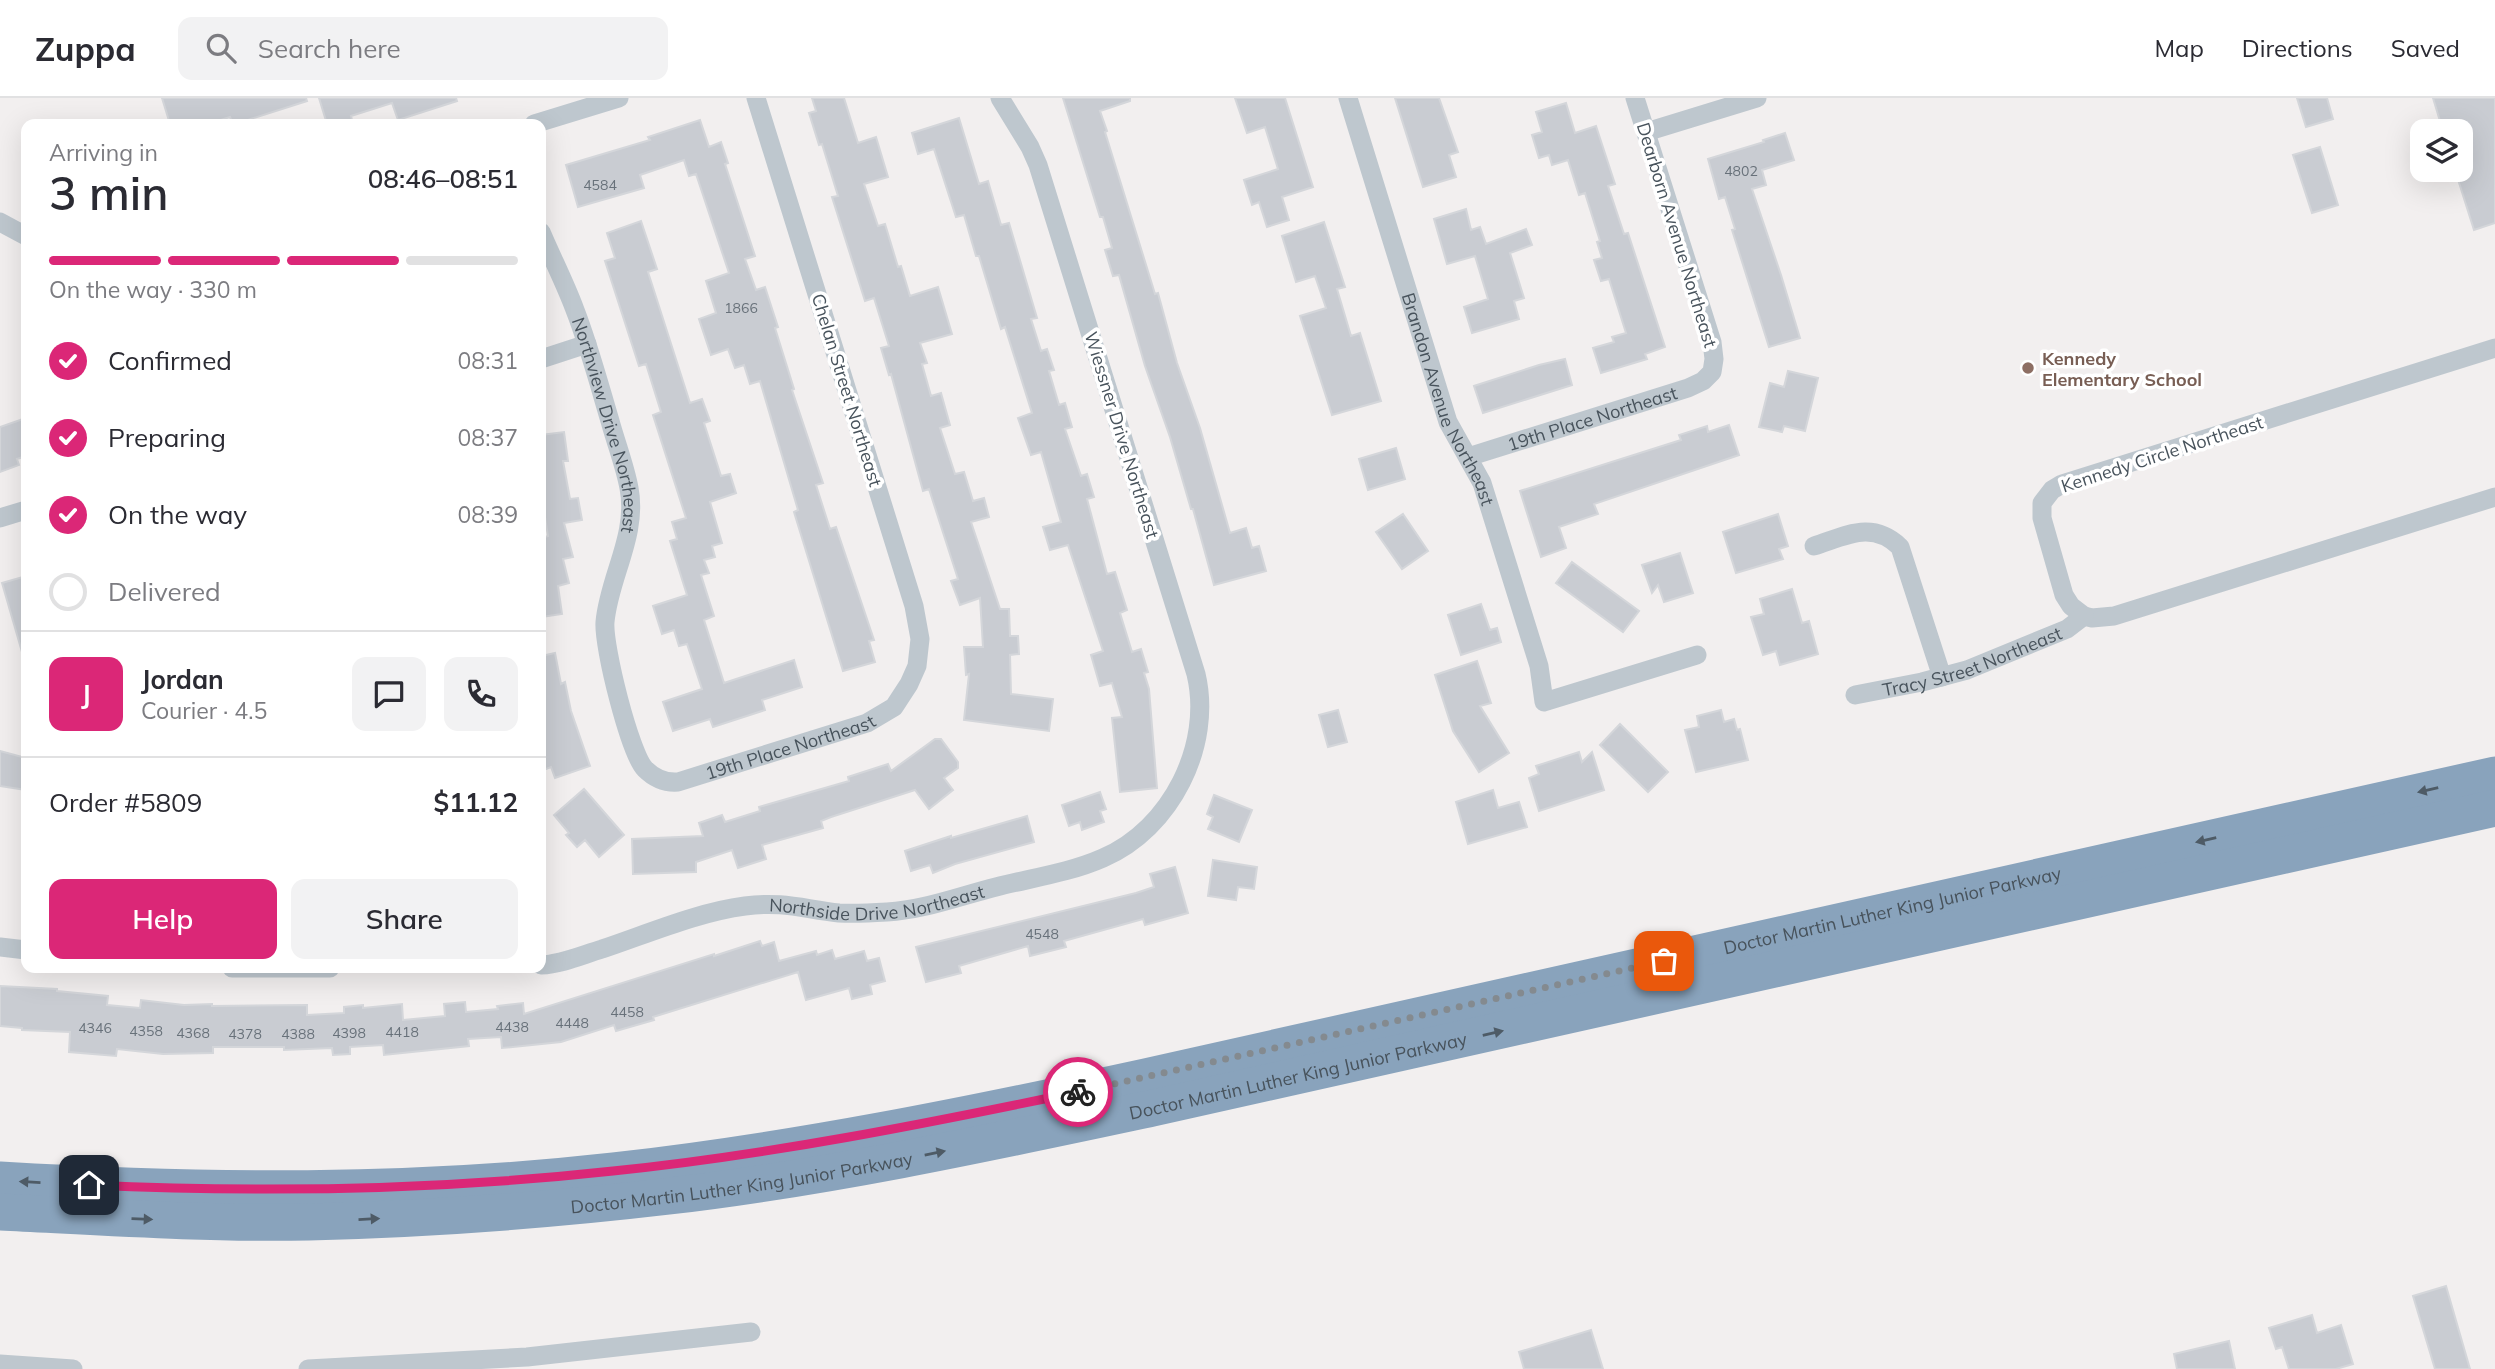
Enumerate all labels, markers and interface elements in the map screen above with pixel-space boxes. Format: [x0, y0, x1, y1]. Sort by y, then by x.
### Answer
search box [178, 17, 668, 80]
text: Zuppa [35, 28, 136, 69]
icon: search [202, 29, 240, 67]
text: Search here [258, 32, 401, 65]
text: Map [2154, 33, 2204, 63]
text: Directions [2242, 33, 2353, 63]
text: Saved [2391, 33, 2460, 63]
map controls [2410, 119, 2473, 182]
button: layers [2410, 119, 2473, 182]
street label: Dearborn Avenue Northeast [1632, 120, 1722, 350]
text: Arriving in [49, 138, 158, 167]
text: 08:46–08:51 [368, 162, 518, 195]
house number: 4802 [1724, 162, 1758, 180]
text: 3 min [49, 164, 168, 222]
house number: 4584 [583, 176, 617, 194]
text: On the way · 330 m [49, 275, 257, 304]
street label: Brandon Avenue Northeast [1397, 290, 1500, 508]
street label: Chelan Street Northeast [807, 291, 887, 489]
house number: 1866 [724, 299, 758, 317]
street label: Northview Drive Northeast [567, 314, 642, 535]
street label: Wiessner Drive Northeast [1080, 329, 1164, 541]
icon: check [49, 342, 87, 380]
text: Confirmed [108, 344, 232, 377]
text: 08:31 [458, 346, 518, 375]
place label: Kennedy Elementary School [2042, 347, 2202, 391]
marker: Kennedy Elementary School [2020, 360, 2036, 376]
street label: 19th Place Northeast [1504, 381, 1680, 456]
street label: Kennedy Circle Northeast [2058, 410, 2266, 498]
icon: check [49, 419, 87, 457]
text: Preparing [108, 421, 226, 454]
text: 08:37 [458, 423, 518, 452]
icon: check [49, 496, 87, 534]
text: On the way [108, 498, 247, 531]
text: 08:39 [458, 500, 518, 529]
text: Delivered [108, 575, 221, 608]
street label: Tracy Street Northeast [1880, 621, 2065, 701]
button: chat [352, 657, 426, 731]
button: phone [444, 657, 518, 731]
text: Jordan [141, 663, 224, 696]
text: J [81, 678, 91, 711]
text: Courier · 4.5 [141, 696, 267, 725]
street label: 19th Place Northeast [702, 709, 879, 784]
one-way arrow [2417, 785, 2439, 796]
text: Order #5809 [49, 786, 202, 819]
text: $11.12 [434, 786, 518, 819]
one-way arrow [2195, 835, 2217, 846]
street label: Doctor Martin Luther King Junior Parkway [1721, 861, 2064, 959]
button: Help [49, 879, 277, 959]
button: Share [291, 879, 518, 959]
street label: Northside Drive Northeast [769, 879, 987, 925]
house number: 4548 [1025, 925, 1059, 943]
pin [1634, 931, 1694, 991]
icon: bag [1645, 942, 1683, 980]
house number: 4458 [610, 1003, 644, 1021]
house number: 4448 [555, 1014, 589, 1032]
house number: 4438 [495, 1018, 529, 1036]
house number: 4346 [78, 1019, 112, 1037]
house number: 4358 [129, 1022, 163, 1040]
house number: 4418 [385, 1023, 419, 1041]
house number: 4368 [176, 1024, 210, 1042]
house number: 4398 [332, 1024, 366, 1042]
house number: 4378 [228, 1025, 262, 1043]
house number: 4388 [281, 1025, 315, 1043]
street label: Doctor Martin Luther King Junior Parkway [1127, 1027, 1470, 1124]
one-way arrow [1482, 1027, 1504, 1038]
courier [1043, 1057, 1113, 1127]
icon: bike [1059, 1073, 1097, 1111]
street label: Doctor Martin Luther King Junior Parkway [569, 1146, 915, 1218]
one-way arrow [924, 1148, 946, 1159]
pin [59, 1155, 119, 1215]
icon: home [70, 1166, 108, 1204]
one-way arrow [19, 1176, 41, 1187]
one-way arrow [131, 1213, 153, 1225]
one-way arrow [358, 1213, 380, 1224]

